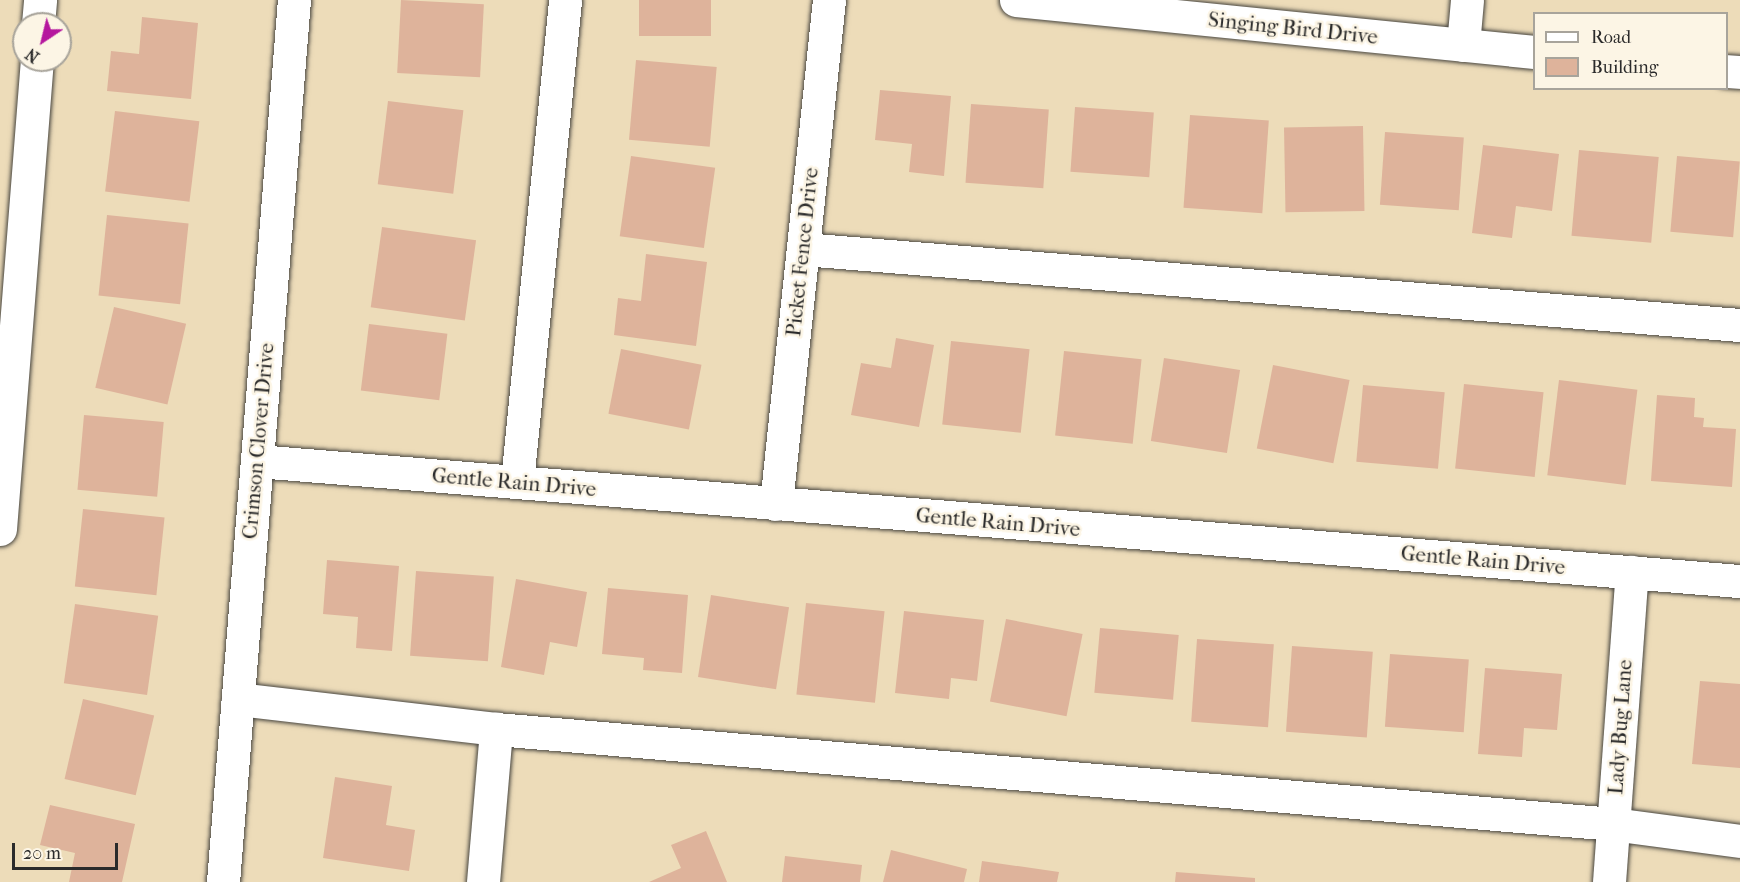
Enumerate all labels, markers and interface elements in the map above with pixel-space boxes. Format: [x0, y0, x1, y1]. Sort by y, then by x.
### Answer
street label: Singing Bird Drive [1207, 7, 1379, 49]
north arrow [12, 12, 72, 72]
legend [1533, 12, 1728, 90]
text: Road [1591, 27, 1631, 48]
text: N [22, 44, 43, 67]
text: Building [1591, 57, 1658, 78]
street label: Picket Fence Drive [781, 166, 823, 338]
street label: Crimson Clover Drive [237, 342, 279, 540]
street label: Gentle Rain Drive [431, 462, 597, 502]
street label: Gentle Rain Drive [915, 502, 1081, 542]
street label: Gentle Rain Drive [1400, 540, 1566, 580]
street label: Lady Bug Lane [1603, 659, 1637, 795]
scale bar [15, 831, 122, 869]
text: 20 m [23, 843, 61, 864]

